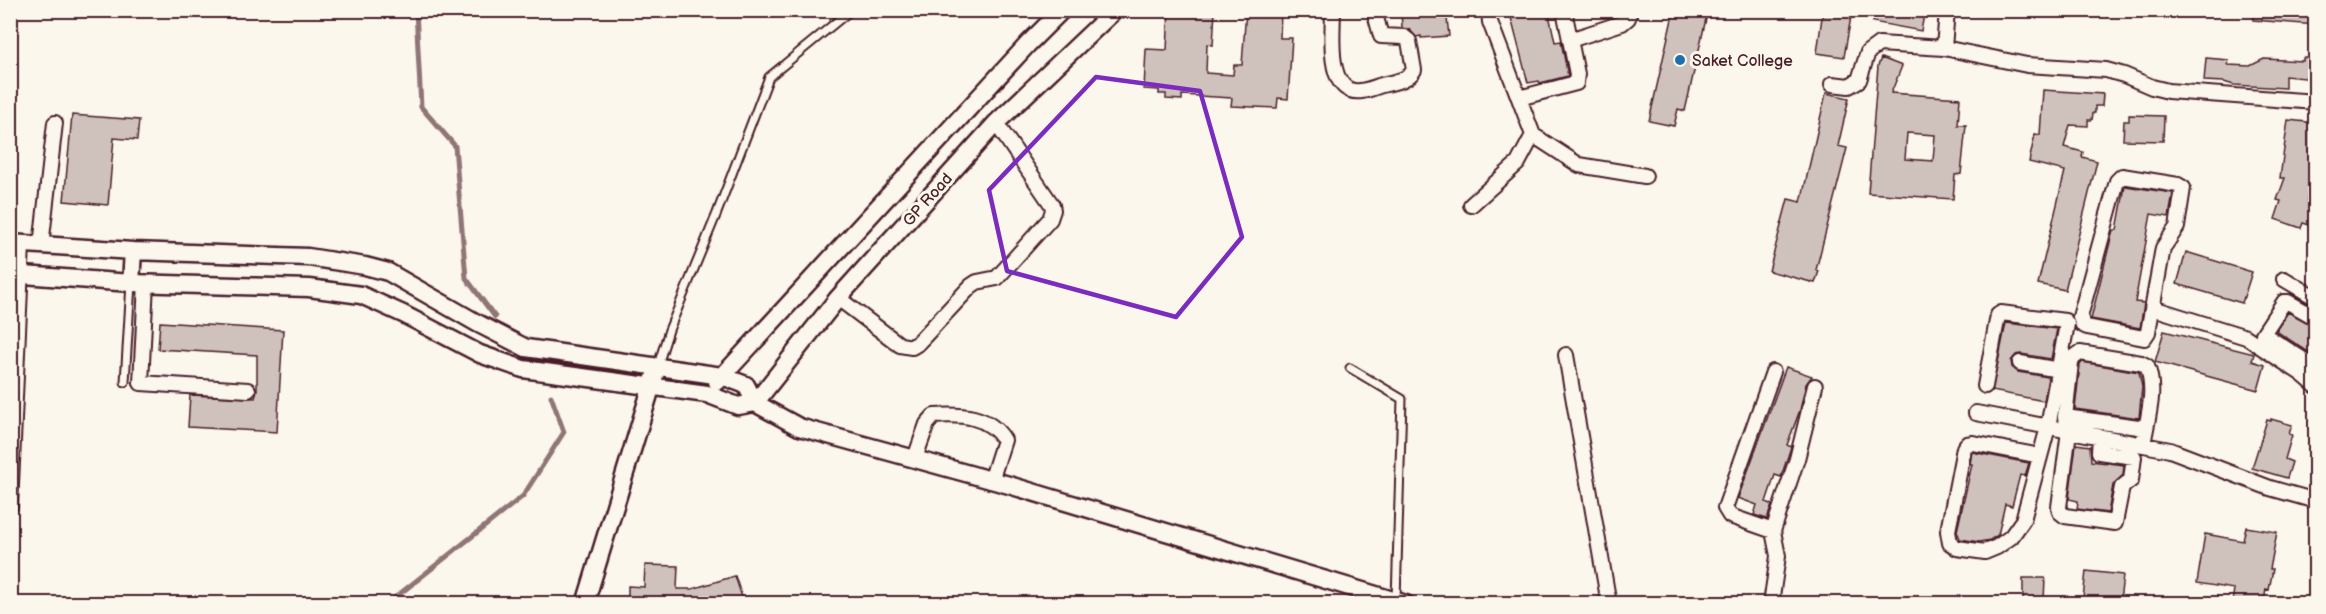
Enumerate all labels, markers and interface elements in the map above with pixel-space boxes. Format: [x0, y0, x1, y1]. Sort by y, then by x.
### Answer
place label: Saket College [1692, 52, 1793, 71]
marker: Saket College [1673, 53, 1687, 67]
street label: GP Road [899, 169, 957, 231]

